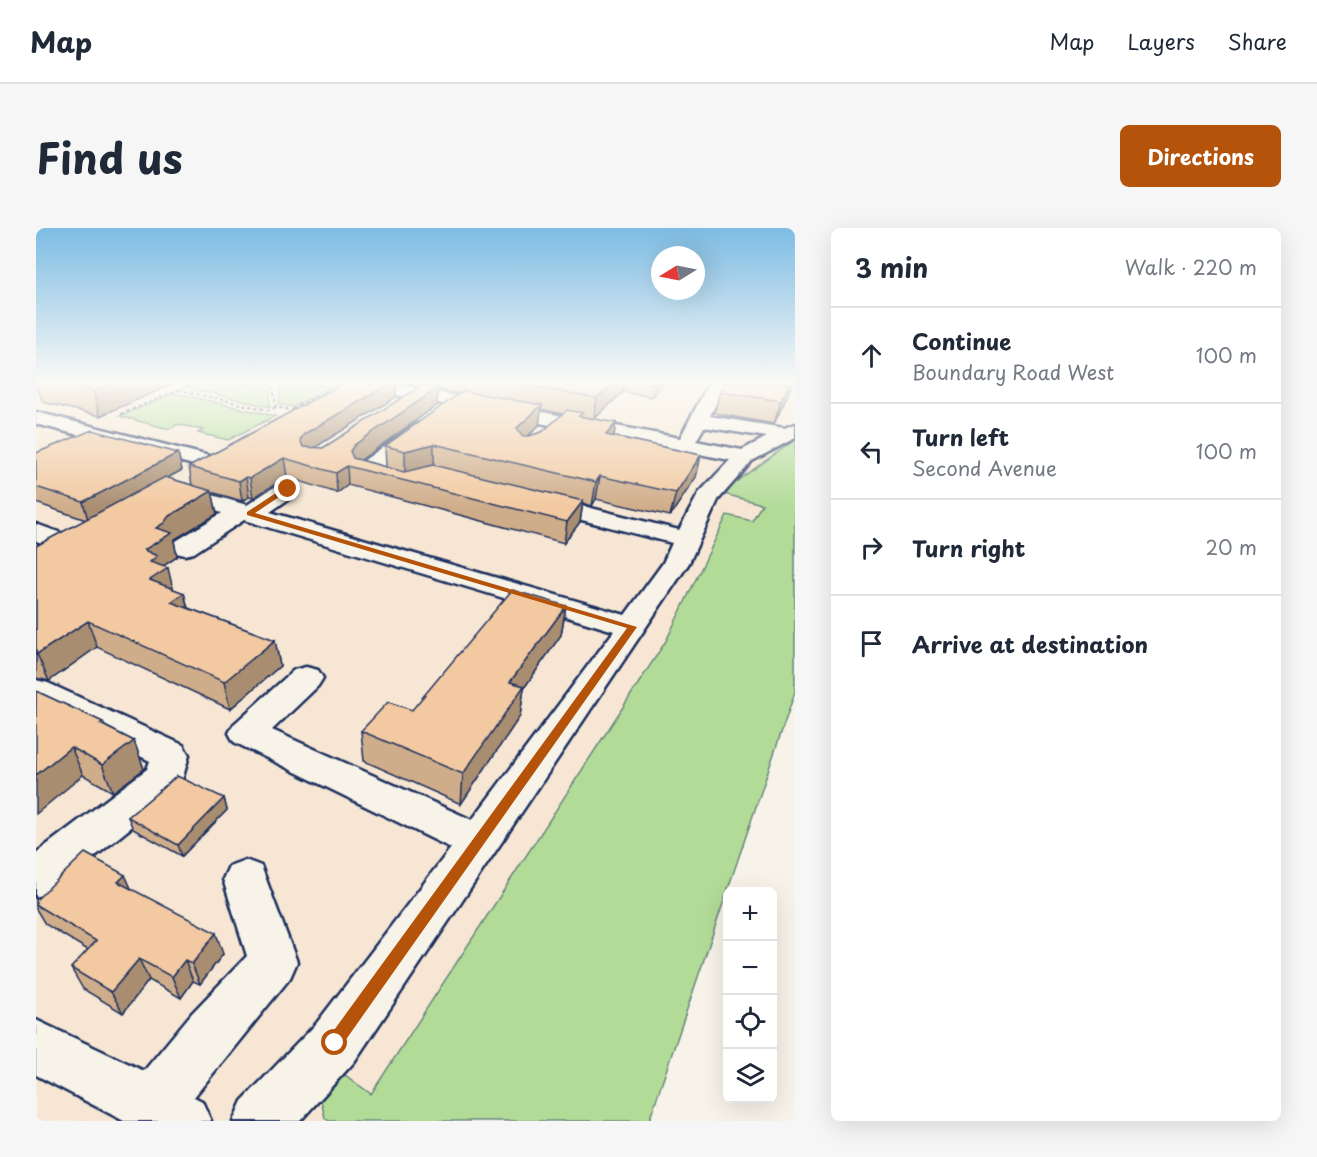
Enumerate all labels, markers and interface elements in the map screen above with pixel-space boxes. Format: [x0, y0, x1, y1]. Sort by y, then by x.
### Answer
text: Map [30, 20, 92, 63]
text: Map [1050, 25, 1094, 57]
text: Layers [1127, 25, 1195, 57]
text: Share [1228, 25, 1287, 57]
text: Find us [36, 125, 183, 188]
button: Directions [1120, 125, 1281, 187]
north arrow [651, 246, 705, 300]
text: 3 min [855, 248, 928, 287]
text: Walk · 220 m [1125, 252, 1257, 282]
text: Continue [912, 324, 1011, 357]
icon: ahead [855, 339, 888, 372]
text: 100 m [1196, 340, 1257, 370]
text: Boundary Road West [912, 357, 1114, 387]
text: Turn left [912, 420, 1009, 453]
icon: left [855, 435, 888, 468]
text: 100 m [1196, 436, 1257, 466]
text: Second Avenue [912, 453, 1057, 483]
route end [274, 475, 300, 501]
icon: right [855, 531, 888, 564]
text: Turn right [912, 531, 1025, 564]
text: 20 m [1205, 532, 1257, 562]
icon: arrive [855, 627, 888, 660]
text: Arrive at destination [912, 627, 1148, 660]
map controls [723, 887, 777, 1103]
button: + [723, 887, 777, 941]
button: − [723, 941, 777, 995]
button: locate [723, 995, 777, 1049]
route start [321, 1029, 347, 1055]
button: layers [723, 1049, 777, 1103]

